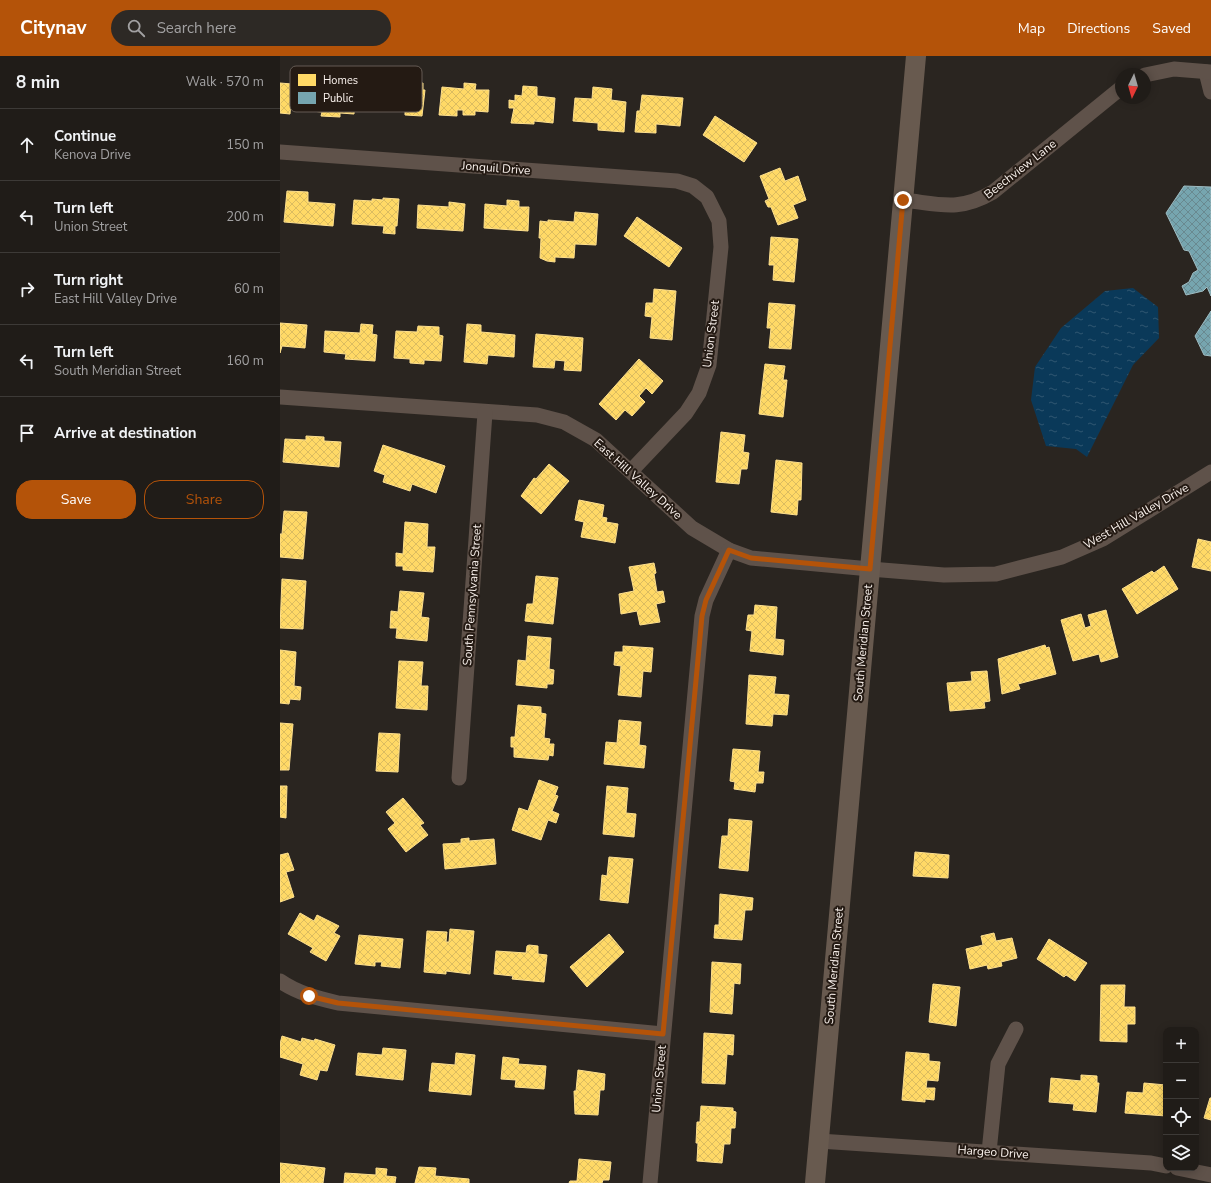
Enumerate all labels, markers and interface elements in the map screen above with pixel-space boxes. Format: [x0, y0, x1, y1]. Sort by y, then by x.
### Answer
search box [111, 10, 391, 46]
text: Citynav [20, 15, 87, 41]
icon: search [125, 17, 147, 39]
text: Search here [157, 18, 236, 38]
text: Map [1018, 19, 1045, 38]
text: Directions [1067, 19, 1130, 38]
text: Saved [1152, 19, 1191, 38]
legend [290, 66, 422, 112]
north arrow [1115, 68, 1151, 104]
text: 8 min [16, 71, 60, 94]
text: Walk · 570 m [186, 73, 264, 91]
text: Homes [323, 73, 358, 88]
text: Public [323, 91, 353, 106]
text: Continue [54, 126, 116, 146]
icon: ahead [16, 134, 38, 156]
text: 150 m [226, 136, 264, 154]
street label: Beechview Lane [981, 136, 1059, 202]
text: Kenova Drive [54, 146, 131, 164]
street label: Jonquil Drive [460, 158, 531, 178]
route end [894, 191, 912, 209]
text: Turn left [54, 198, 113, 218]
icon: left [16, 206, 38, 228]
text: 200 m [226, 208, 264, 226]
text: Union Street [54, 218, 127, 236]
text: Turn right [54, 270, 123, 290]
icon: right [16, 278, 38, 300]
text: 60 m [234, 280, 264, 298]
text: East Hill Valley Drive [54, 290, 177, 308]
street label: Union Street [699, 299, 723, 369]
text: Turn left [54, 342, 113, 362]
icon: left [16, 350, 38, 372]
text: 160 m [226, 352, 264, 370]
text: South Meridian Street [54, 362, 181, 380]
icon: arrive [16, 422, 38, 444]
text: Arrive at destination [54, 423, 197, 443]
street label: East Hill Valley Drive [591, 435, 685, 523]
street label: West Hill Valley Drive [1080, 479, 1192, 553]
button: Save [16, 480, 136, 519]
button: Share [144, 480, 264, 519]
street label: South Pennsylvania Street [459, 523, 485, 666]
street label: South Meridian Street [850, 583, 876, 702]
street label: South Meridian Street [821, 906, 847, 1025]
route start [300, 987, 318, 1005]
map controls [1163, 1027, 1199, 1171]
button: + [1163, 1027, 1199, 1063]
street label: Union Street [648, 1044, 670, 1113]
button: − [1163, 1063, 1199, 1099]
button: locate [1163, 1099, 1199, 1135]
button: layers [1163, 1135, 1199, 1171]
street label: Hargeo Drive [957, 1142, 1029, 1162]

